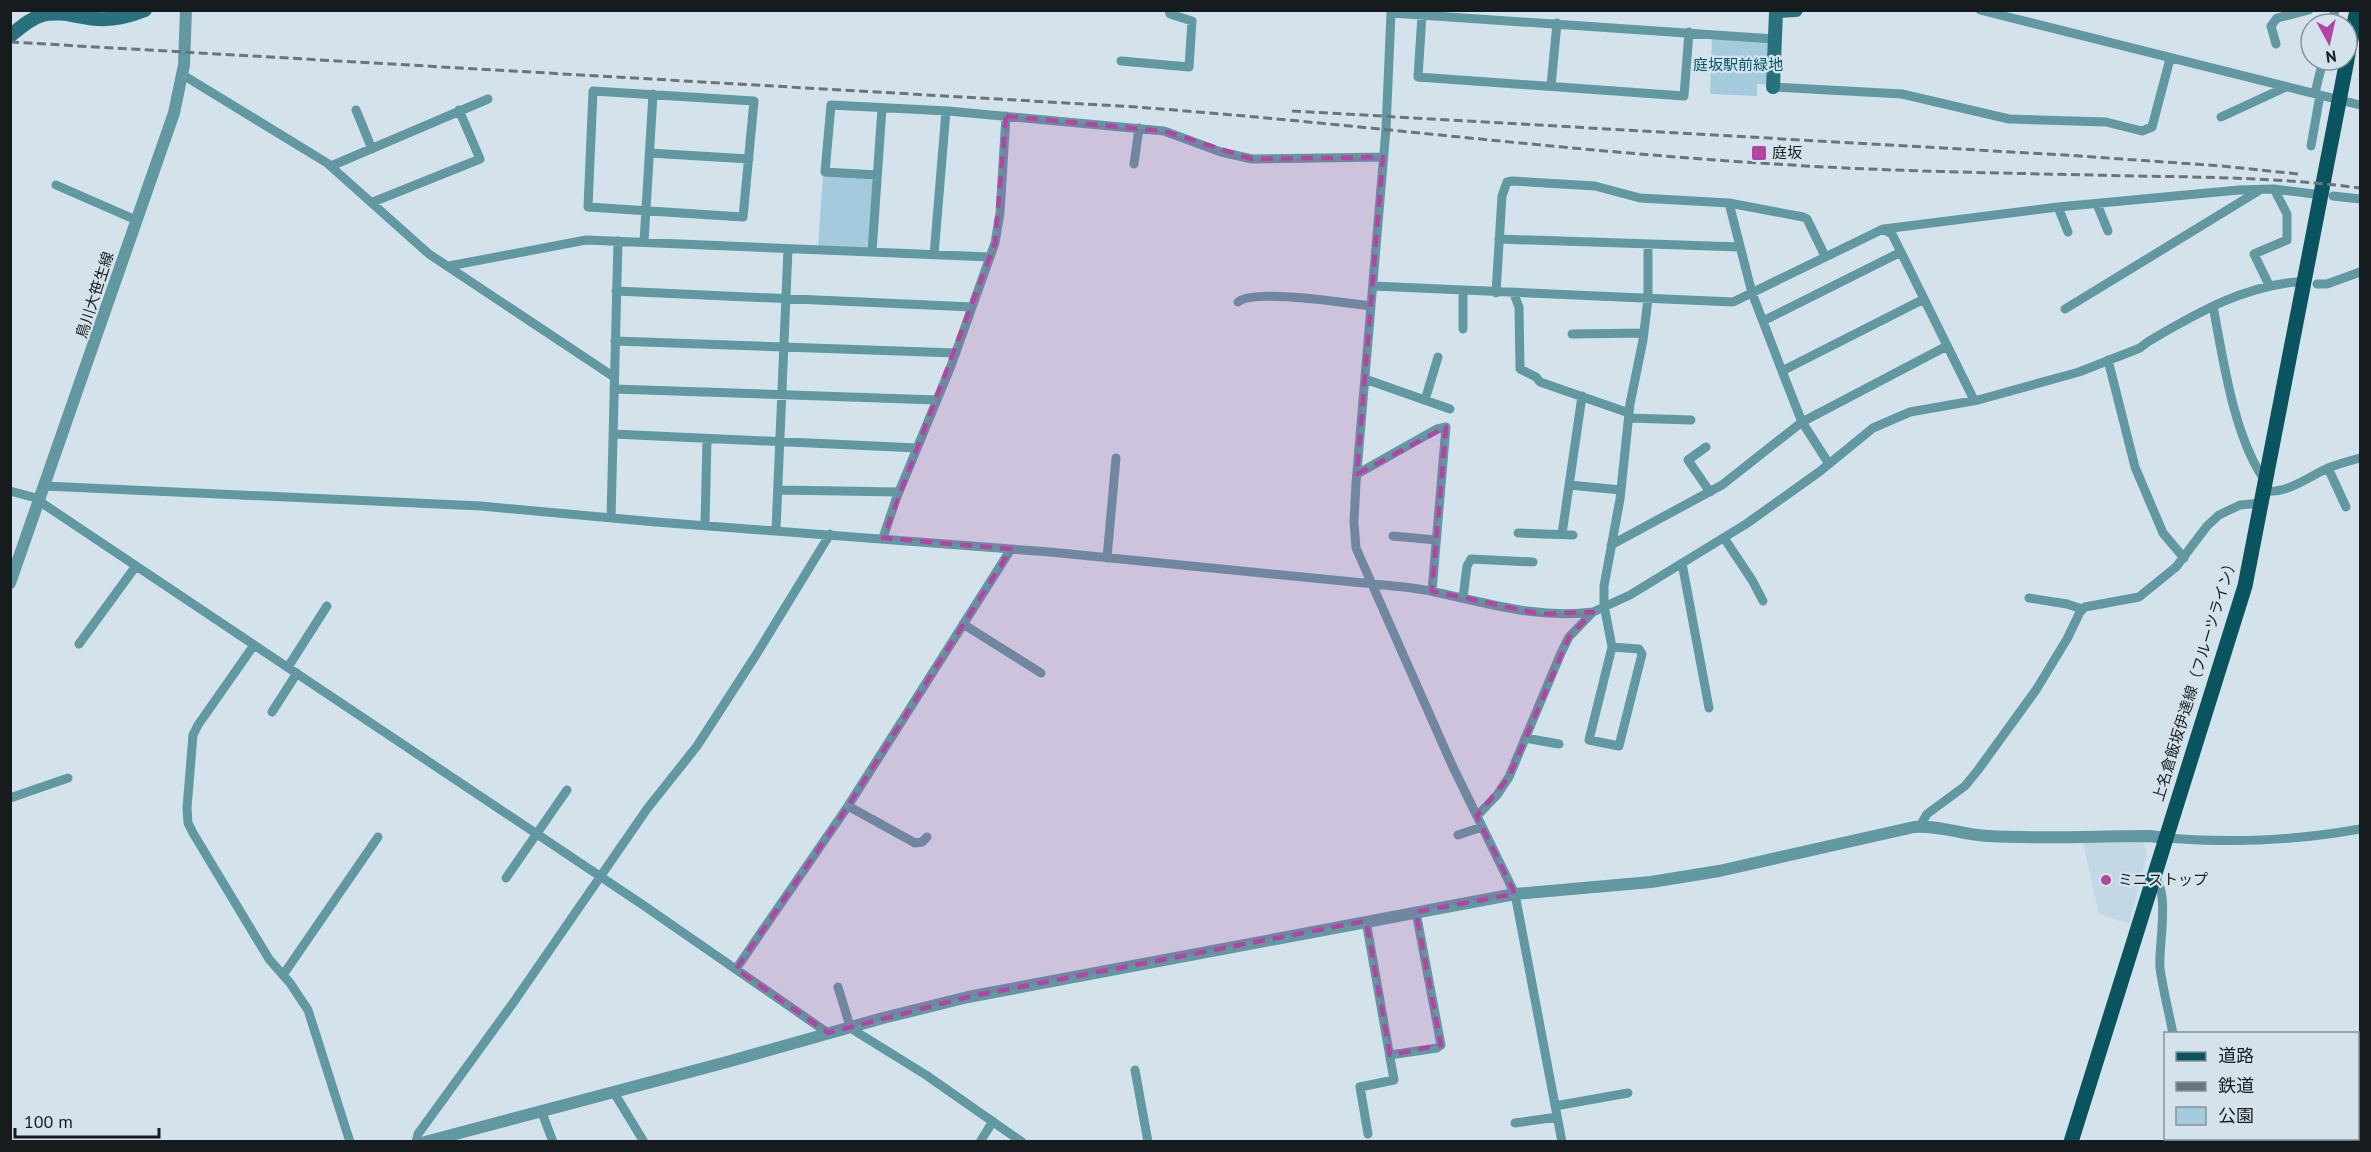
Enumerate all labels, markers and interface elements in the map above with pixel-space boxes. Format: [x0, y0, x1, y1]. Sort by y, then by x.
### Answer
north arrow [2299, 12, 2359, 72]
text: N [2324, 46, 2338, 67]
park label: 庭坂駅前緑地 [1693, 55, 1783, 74]
place label: 庭坂 [1772, 143, 1802, 162]
marker: 庭坂 [1750, 144, 1768, 162]
street label: 鳥川大笹生線 [72, 249, 117, 341]
street label: 上名倉飯坂伊達線（フルーツライン） [2148, 554, 2241, 803]
place label: ミニストップ [2118, 870, 2208, 889]
marker: ミニストップ [2099, 873, 2113, 887]
legend [2164, 1032, 2359, 1140]
text: 道路 [2218, 1044, 2254, 1067]
text: 鉄道 [2218, 1074, 2254, 1097]
scale bar [15, 1101, 159, 1139]
text: 公園 [2218, 1104, 2254, 1127]
text: 100 m [24, 1110, 73, 1133]

